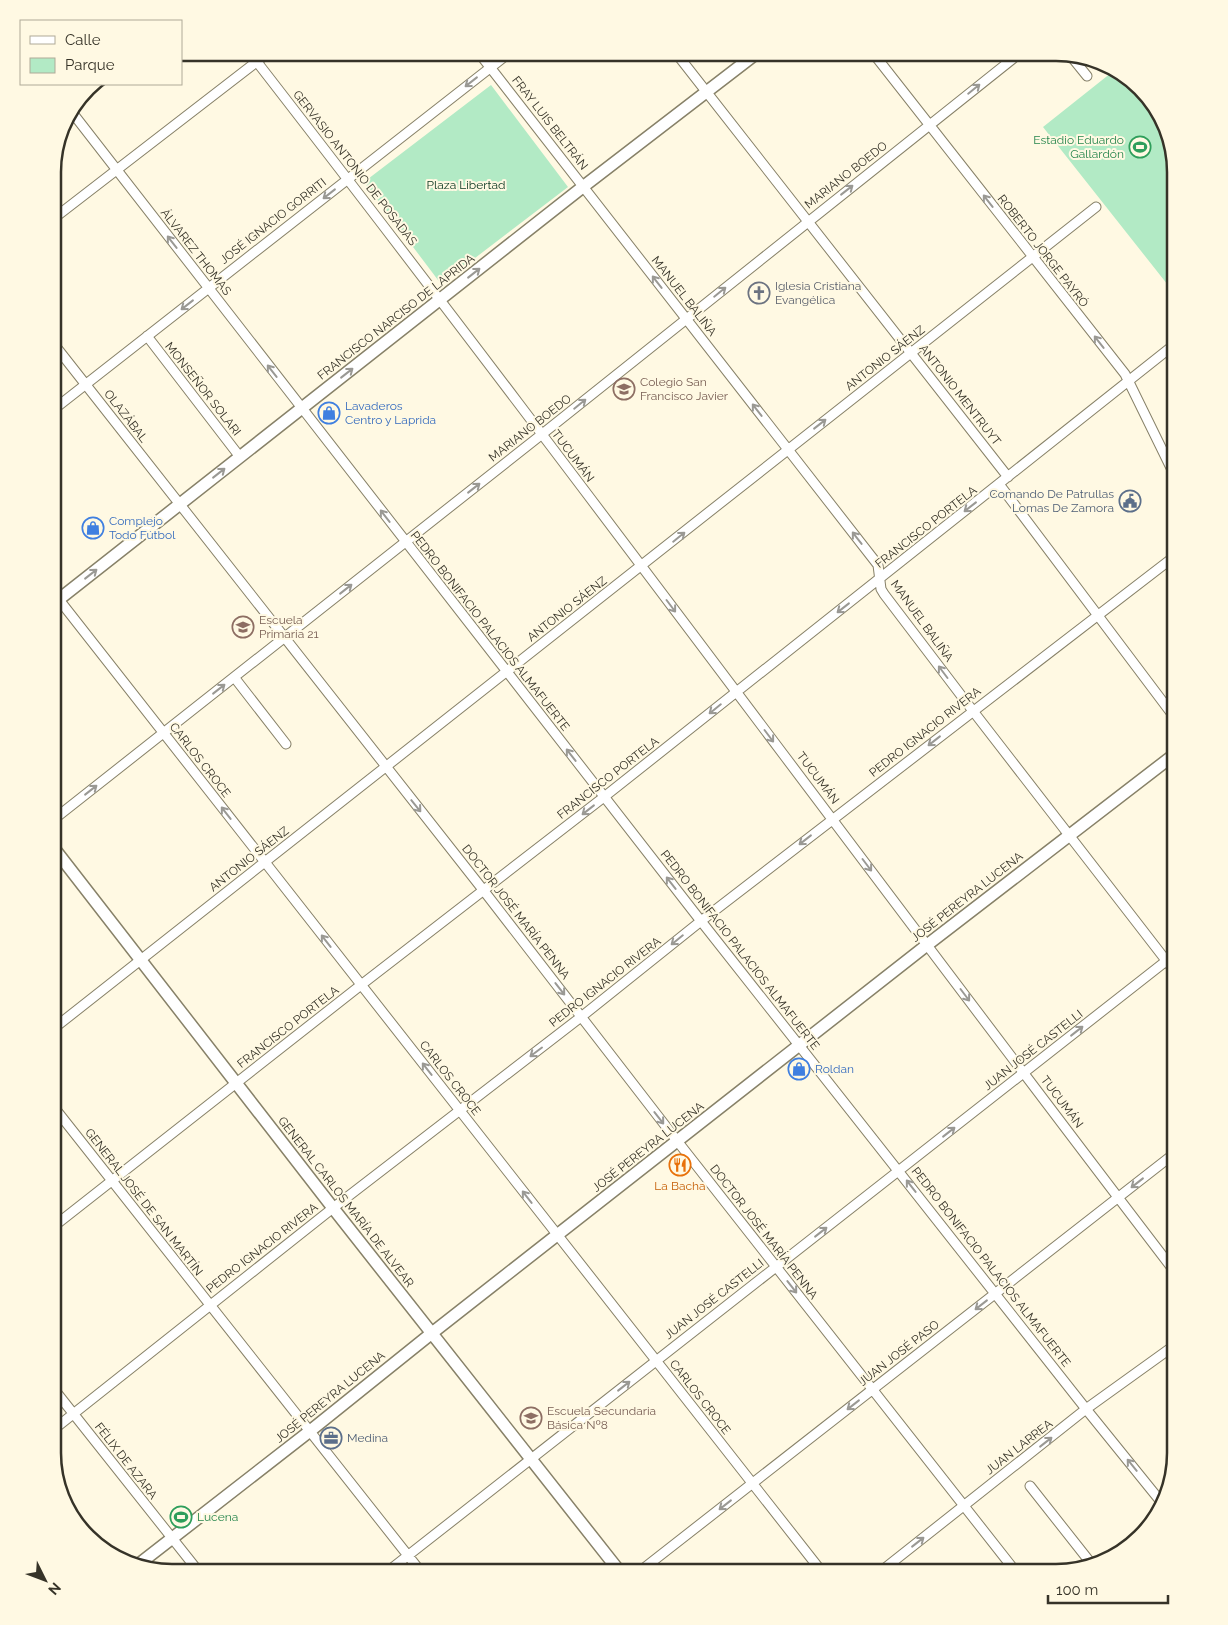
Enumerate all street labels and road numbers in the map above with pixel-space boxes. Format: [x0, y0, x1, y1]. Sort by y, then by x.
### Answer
street label: FRAY LUIS BELTRÁN [509, 73, 591, 173]
street label: GERVASIO ANTONIO DE POSADAS [290, 88, 420, 248]
street label: MARIANO BOEDO [802, 138, 890, 212]
street label: JOSÉ IGNACIO GORRITI [217, 175, 329, 267]
street label: ROBERTO JORGE PAYRÓ [995, 192, 1091, 310]
street label: ÁLVAREZ THOMAS [158, 206, 234, 298]
street label: FRANCISCO NARCISO DE LAPRIDA [315, 251, 477, 383]
street label: MANUEL BALIÑA [649, 253, 719, 339]
street label: ANTONIO SÁENZ [842, 322, 928, 393]
street label: MONSEÑOR SOLARI [162, 339, 244, 439]
street label: ANTONIO MENTRUYT [916, 342, 1004, 449]
street label: OLAZÁBAL [101, 387, 151, 445]
street label: MARIANO BOEDO [486, 391, 574, 465]
street label: TUCUMÁN [549, 427, 597, 485]
street label: FRANCISCO PORTELA [872, 483, 980, 571]
street label: PEDRO BONIFACIO PALACIOS ALMAFUERTE [408, 528, 572, 734]
street label: ANTONIO SÁENZ [524, 573, 610, 644]
street label: MANUEL BALIÑA [888, 578, 956, 664]
street label: PEDRO IGNACIO RIVERA [867, 684, 983, 780]
street label: CARLOS CROCE [167, 720, 233, 800]
street label: FRANCISCO PORTELA [554, 734, 662, 822]
street label: TUCUMÁN [794, 749, 842, 807]
street label: ANTONIO SÁENZ [206, 823, 292, 894]
street label: DOCTOR JOSÉ MARÍA PENNA [459, 842, 573, 982]
street label: PEDRO BONIFACIO PALACIOS ALMAFUERTE [658, 847, 822, 1053]
street label: JOSÉ PEREYRA LUCENA [909, 849, 1025, 945]
street label: PEDRO IGNACIO RIVERA [547, 934, 663, 1030]
street label: FRANCISCO PORTELA [234, 983, 342, 1071]
street label: JUAN JOSÉ CASTELLI [981, 1007, 1085, 1093]
street label: CARLOS CROCE [417, 1038, 483, 1118]
street label: TUCUMÁN [1038, 1073, 1086, 1131]
street label: JOSÉ PEREYRA LUCENA [590, 1099, 706, 1195]
street label: GENERAL CARLOS MARÍA DE ALVEAR [275, 1114, 417, 1290]
street label: GENERAL JOSÉ DE SAN MARTÍN [82, 1126, 206, 1278]
street label: DOCTOR JOSÉ MARÍA PENNA [707, 1162, 821, 1302]
street label: PEDRO BONIFACIO PALACIOS ALMAFUERTE [909, 1164, 1073, 1370]
street label: PEDRO IGNACIO RIVERA [204, 1200, 320, 1296]
street label: JUAN JOSÉ CASTELLI [662, 1256, 766, 1342]
street label: JUAN JOSÉ PASO [856, 1317, 942, 1389]
street label: JOSÉ PEREYRA LUCENA [272, 1348, 388, 1446]
street label: CARLOS CROCE [667, 1357, 733, 1437]
street label: JUAN LARREA [983, 1417, 1055, 1477]
street label: FÉLIX DE AZARA [92, 1420, 160, 1502]

